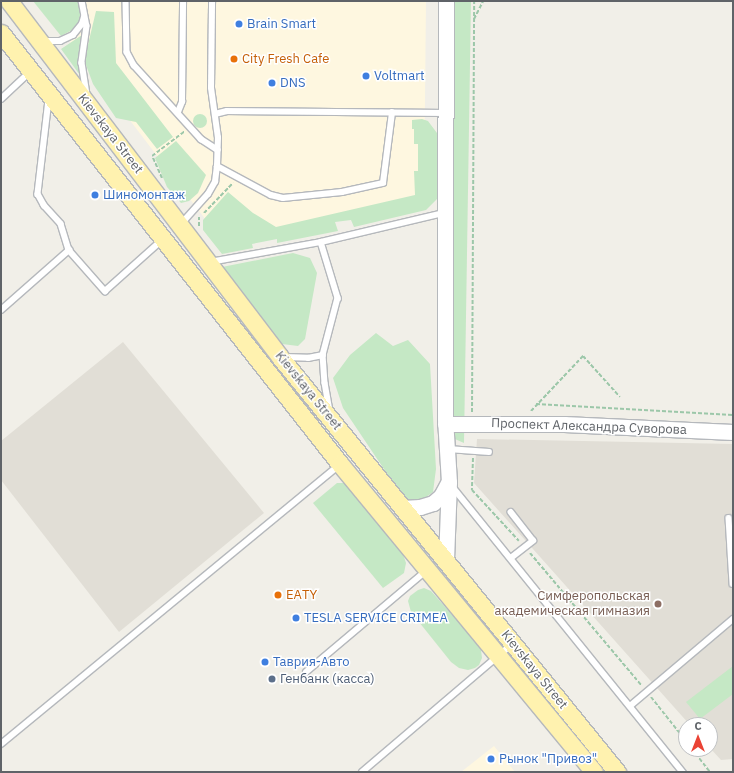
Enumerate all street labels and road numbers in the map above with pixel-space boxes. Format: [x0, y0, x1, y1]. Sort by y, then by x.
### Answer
street label: Kievskaya Street [74, 91, 146, 177]
street label: Kievskaya Street [271, 348, 345, 434]
street label: Проспект Александра Суворова [491, 416, 687, 438]
street label: Kievskaya Street [497, 627, 571, 713]

